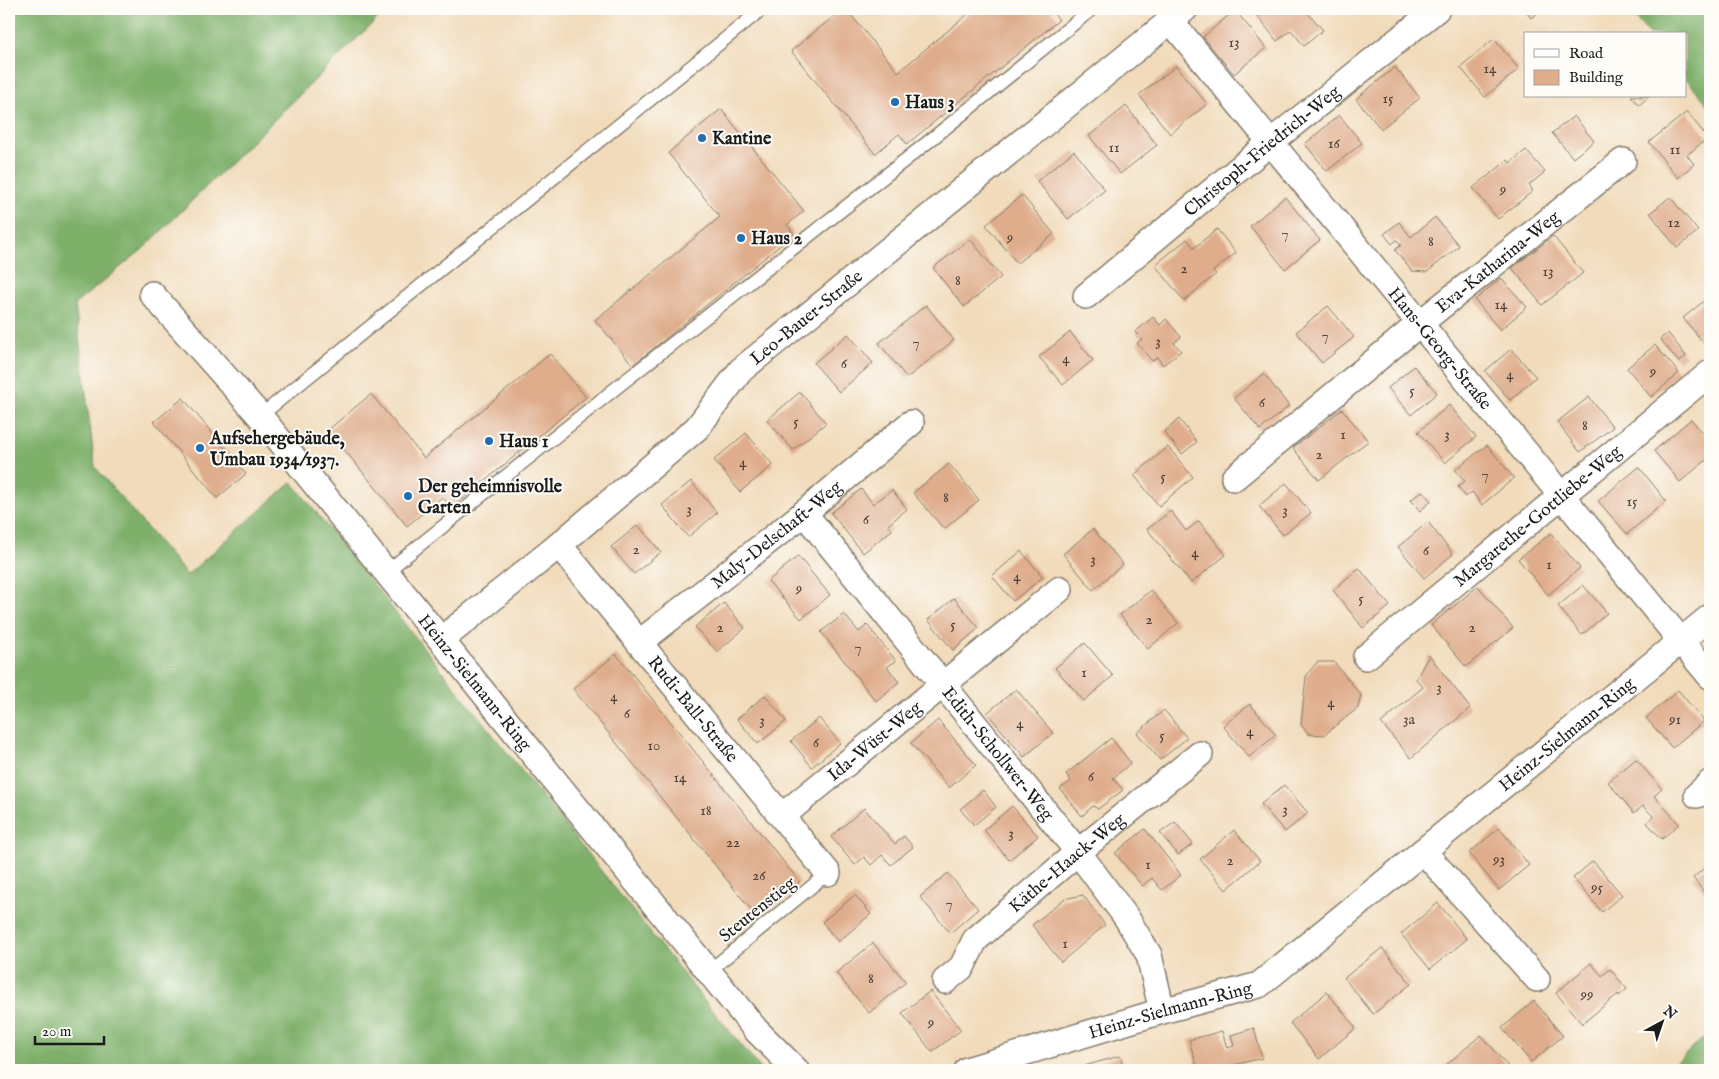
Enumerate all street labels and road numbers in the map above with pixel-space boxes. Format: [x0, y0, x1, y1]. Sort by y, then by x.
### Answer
street label: Christoph-Friedrich-Weg [1180, 81, 1346, 223]
street label: Eva-Katharina-Weg [1432, 206, 1565, 319]
street label: Leo-Bauer-Straße [746, 266, 868, 371]
street label: Hans-Georg-Straße [1382, 283, 1496, 415]
street label: Margarethe-Gottliebe-Weg [1449, 441, 1627, 593]
street label: Maly-Delschaft-Weg [707, 476, 847, 595]
street label: Heinz-Sielmann-Ring [412, 610, 536, 756]
street label: Rudi-Ball-Straße [642, 652, 743, 768]
street label: Heinz-Sielmann-Ring [1495, 673, 1640, 798]
street label: Edith-Schollwer-Weg [936, 683, 1058, 826]
street label: Ida-Wüst-Weg [823, 697, 927, 787]
street label: Käthe-Haack-Weg [1005, 809, 1130, 919]
street label: Steutenstieg [715, 872, 801, 948]
street label: Heinz-Sielmann-Ring [1086, 977, 1255, 1045]

